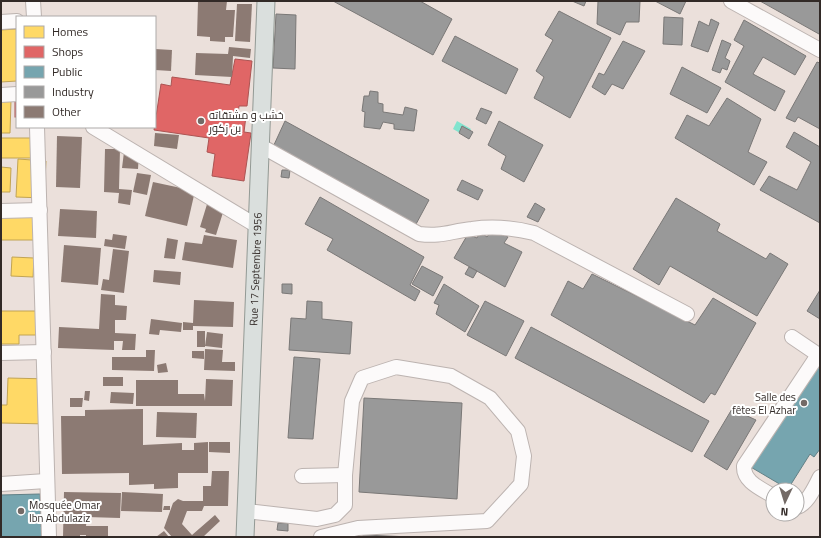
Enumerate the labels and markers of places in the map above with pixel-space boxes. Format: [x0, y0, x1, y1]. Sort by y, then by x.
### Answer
place label: خشب و مشتقاته بن زكور [208, 107, 284, 136]
marker: خشب و مشتقاته بن زكور [196, 116, 206, 126]
place label: Salle des fêtes El Azhar [732, 389, 796, 418]
marker: Salle des fêtes El Azhar [799, 398, 809, 408]
place label: Mosquée Omar Ibn Abdulaziz [29, 497, 100, 526]
marker: Mosquée Omar Ibn Abdulaziz [16, 506, 26, 516]

